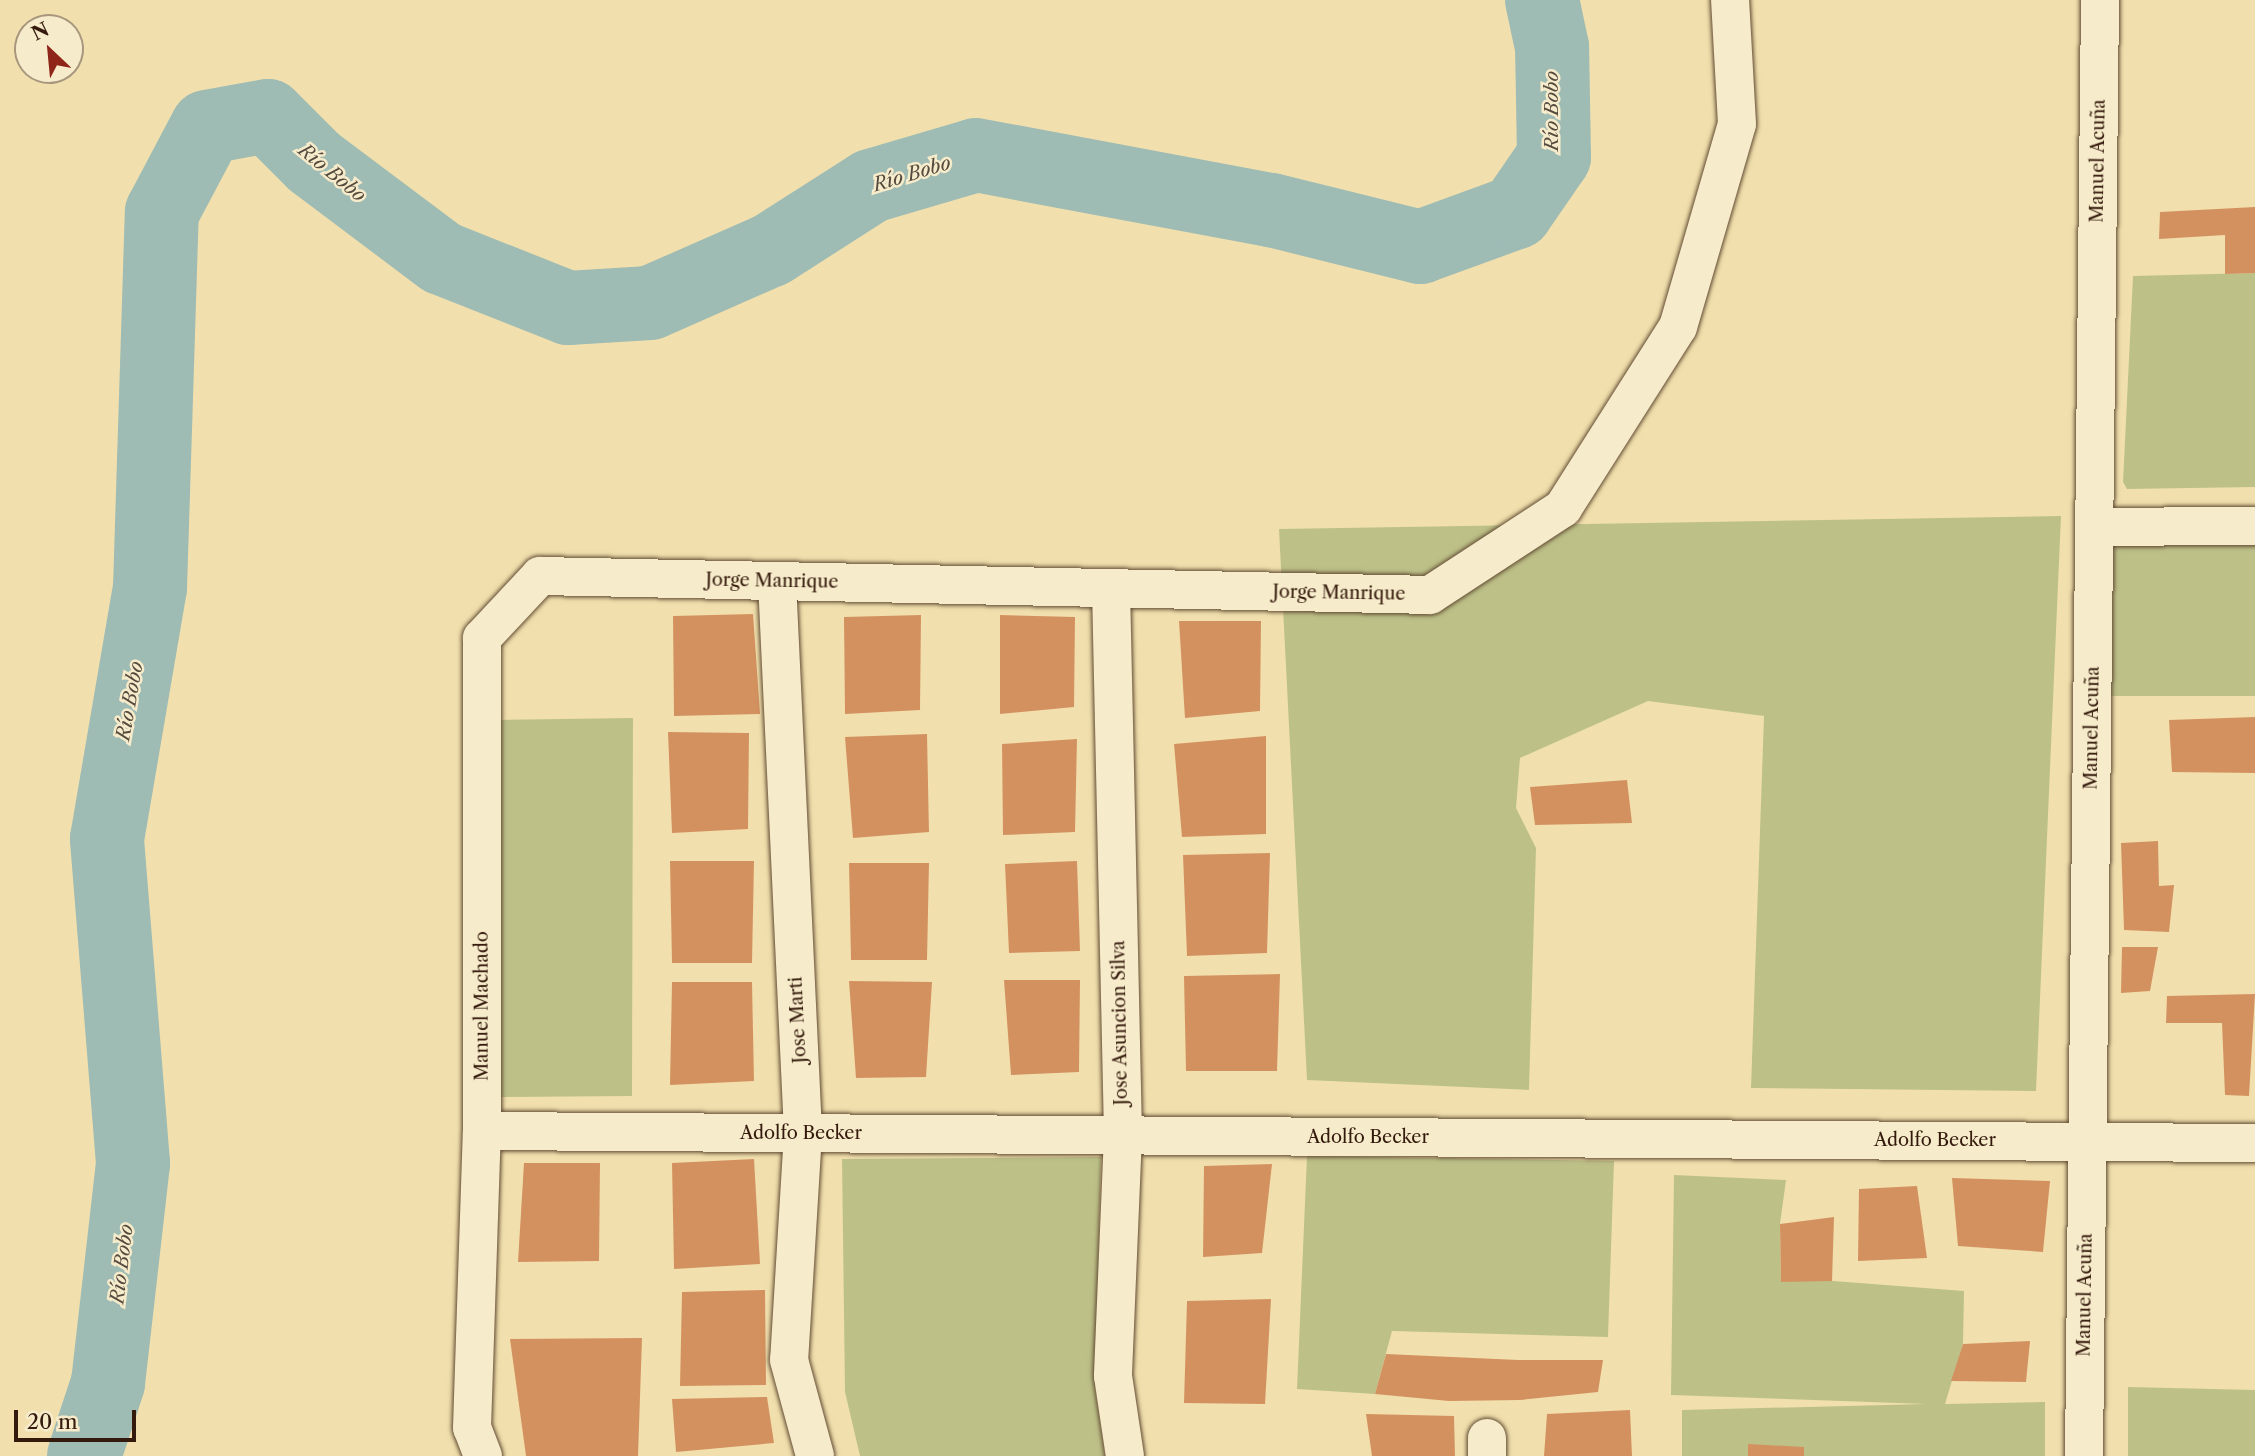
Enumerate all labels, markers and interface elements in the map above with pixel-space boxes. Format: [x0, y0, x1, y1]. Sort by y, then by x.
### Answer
north arrow [14, 14, 84, 84]
text: N [28, 18, 53, 45]
water label: Río Bobo [1541, 71, 1563, 151]
street label: Manuel Acuña [2086, 99, 2110, 223]
water label: Río Bobo [294, 139, 370, 207]
water label: Río Bobo [871, 151, 953, 197]
street label: Jorge Manrique [705, 569, 839, 593]
street label: Jorge Manrique [1272, 581, 1406, 605]
water label: Río Bobo [112, 660, 148, 742]
street label: Manuel Acuña [2080, 666, 2104, 790]
street label: Manuel Machado [471, 931, 493, 1081]
street label: Jose Asuncion Silva [1108, 940, 1132, 1106]
street label: Jose Marti [785, 976, 811, 1064]
street label: Adolfo Becker [740, 1122, 862, 1144]
street label: Adolfo Becker [1307, 1126, 1429, 1148]
street label: Adolfo Becker [1874, 1129, 1996, 1151]
water label: Río Bobo [106, 1223, 138, 1305]
street label: Manuel Acuña [2073, 1233, 2097, 1357]
scale bar [18, 1396, 140, 1440]
text: 20 m [27, 1409, 78, 1434]

